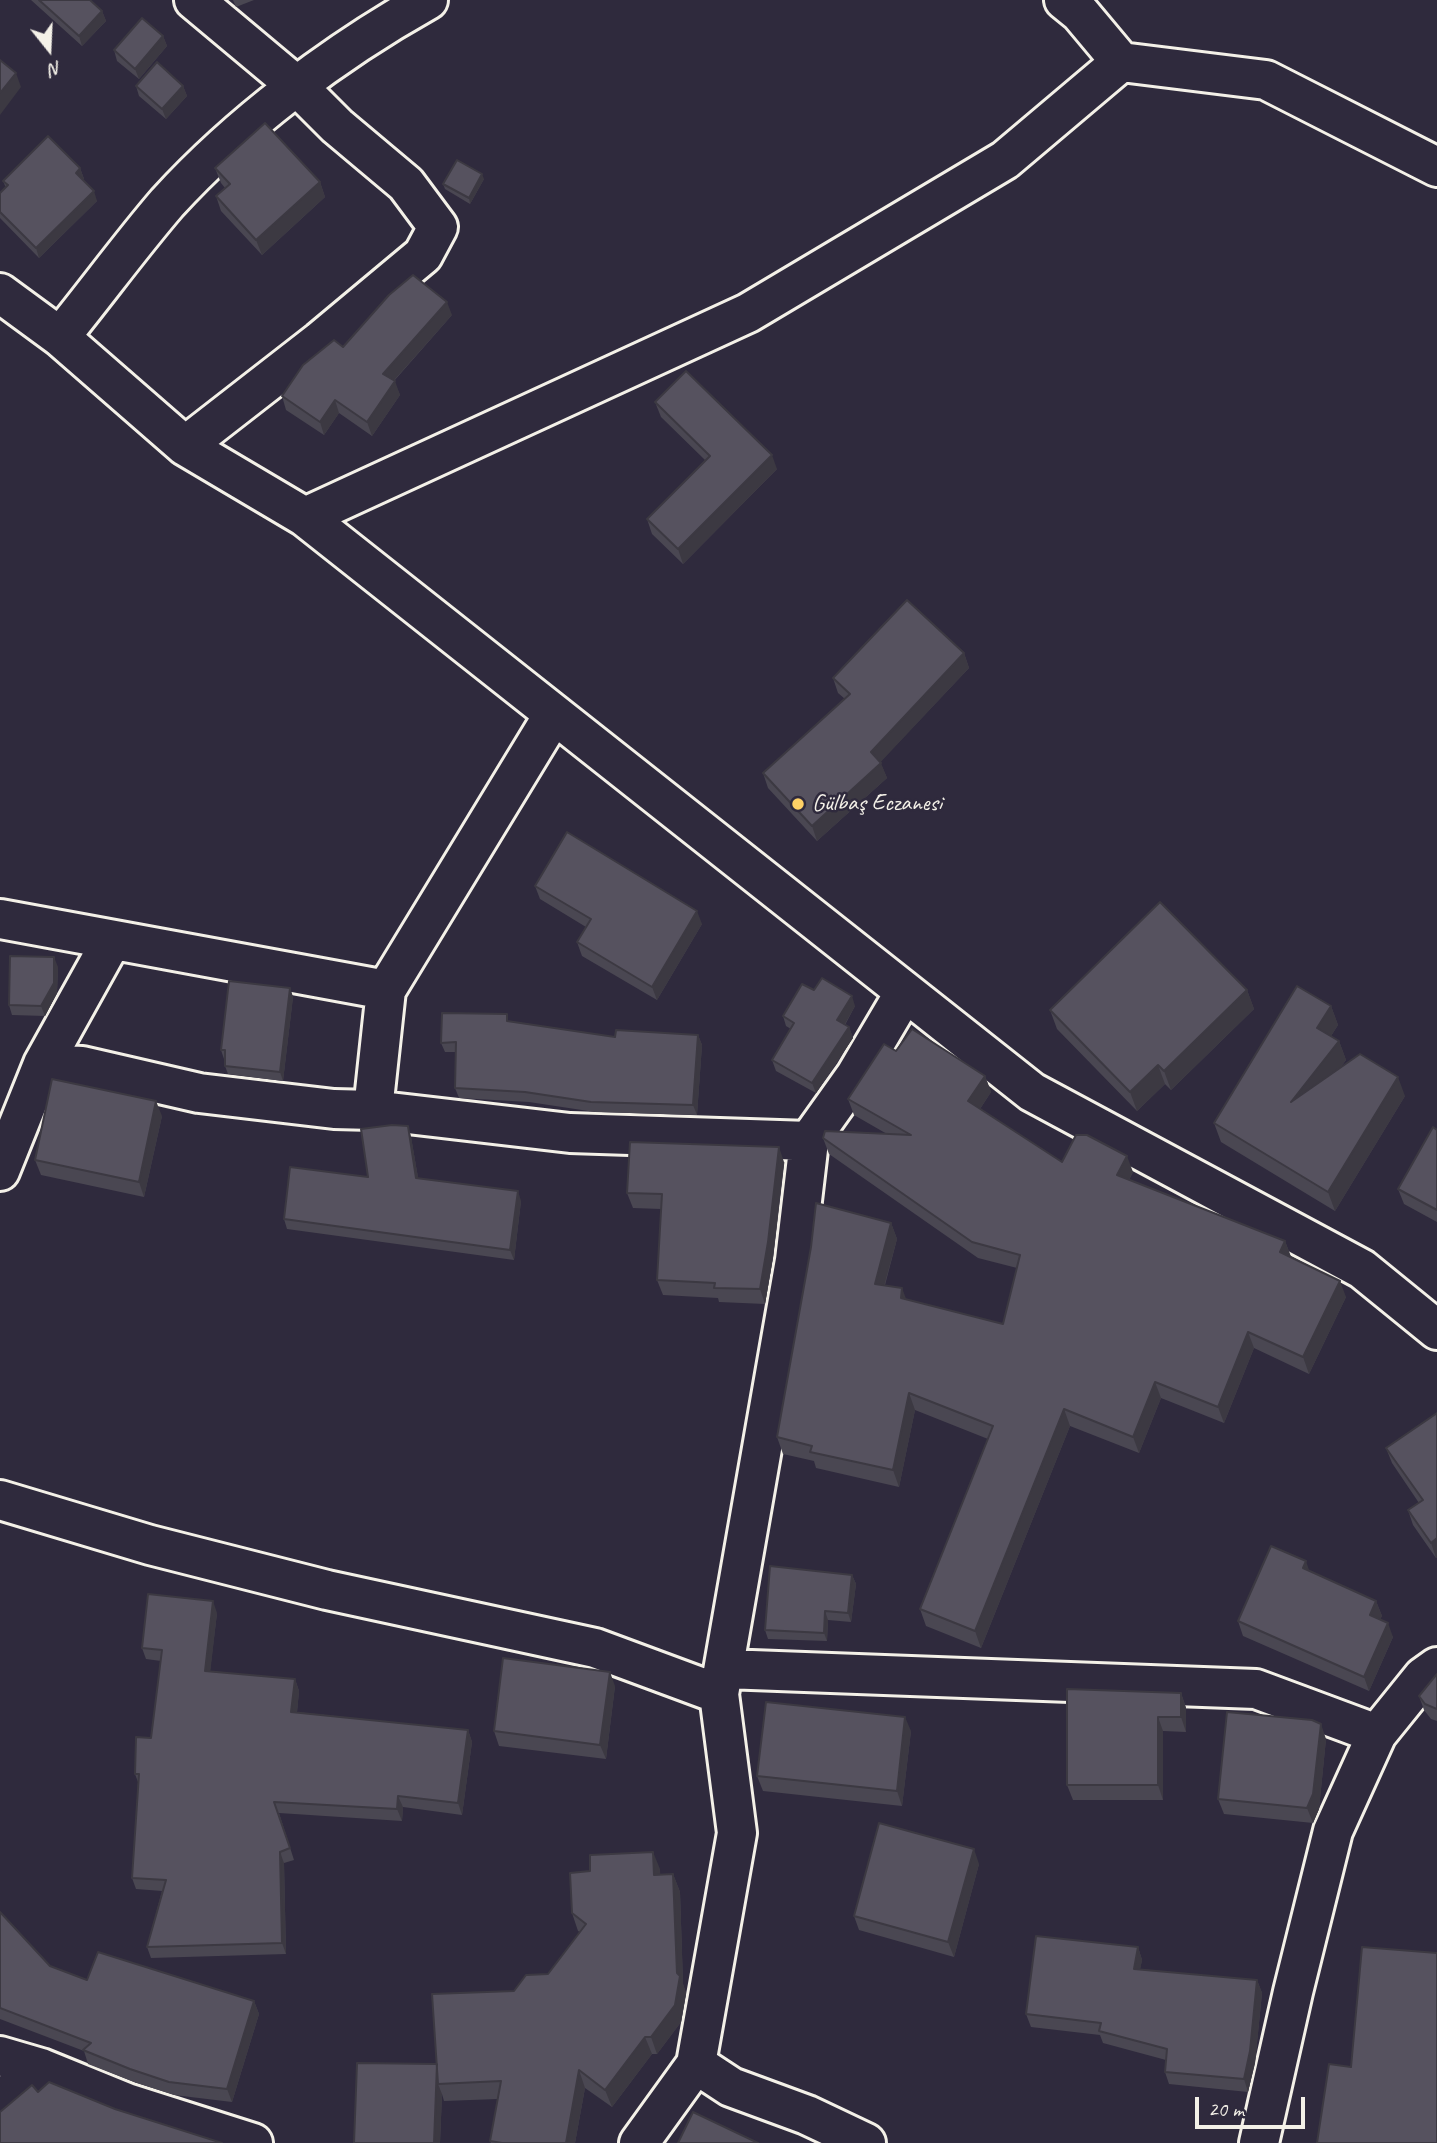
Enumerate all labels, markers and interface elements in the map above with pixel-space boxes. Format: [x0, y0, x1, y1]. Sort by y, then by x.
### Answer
north arrow [14, 14, 84, 84]
text: N [46, 56, 65, 82]
place label: Gülbaş Eczanesi [812, 790, 942, 818]
marker: Gülbaş Eczanesi [790, 796, 806, 812]
scale bar [1199, 2084, 1309, 2128]
text: 20 m [1208, 2096, 1244, 2122]

